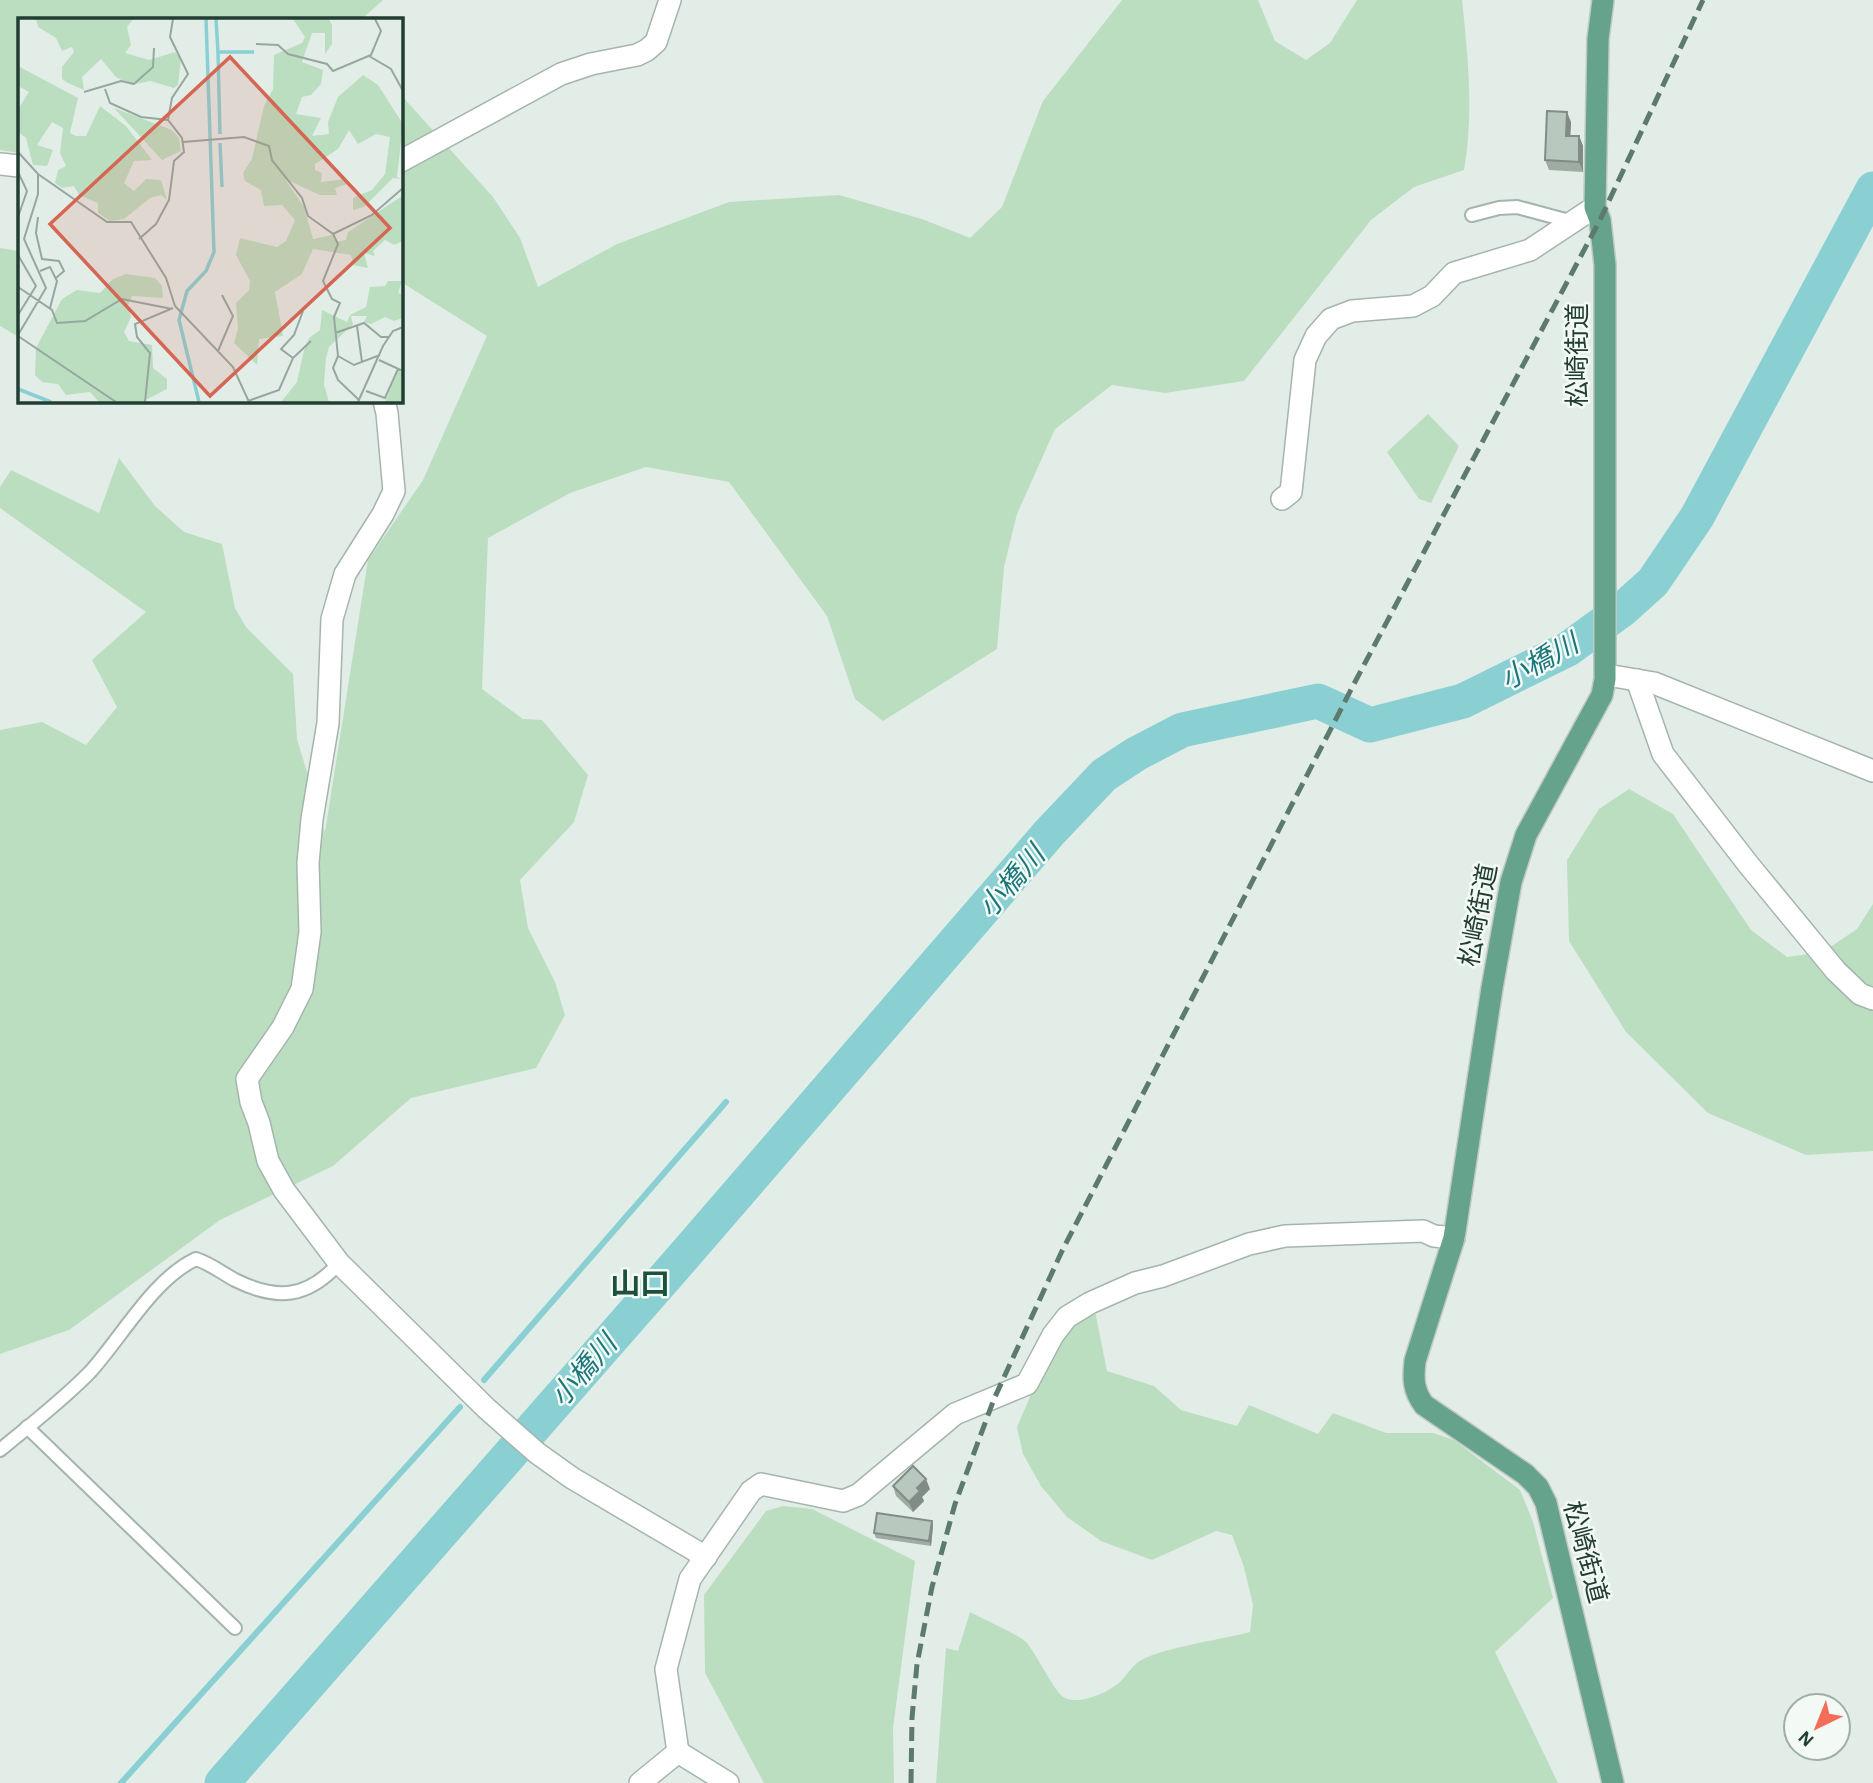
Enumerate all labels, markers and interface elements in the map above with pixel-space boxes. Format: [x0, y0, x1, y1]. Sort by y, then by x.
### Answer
inset map [18, 18, 402, 402]
street label: 松崎街道 [1564, 303, 1591, 407]
water label: 小橋川 [1495, 627, 1586, 695]
water label: 小橋川 [973, 838, 1053, 923]
street label: 松崎街道 [1455, 861, 1502, 969]
district label: 山口 [610, 1269, 670, 1300]
water label: 小橋川 [545, 1327, 625, 1412]
street label: 松崎街道 [1559, 1498, 1612, 1606]
north arrow [1782, 1692, 1852, 1762]
text: N [1795, 1727, 1818, 1750]

